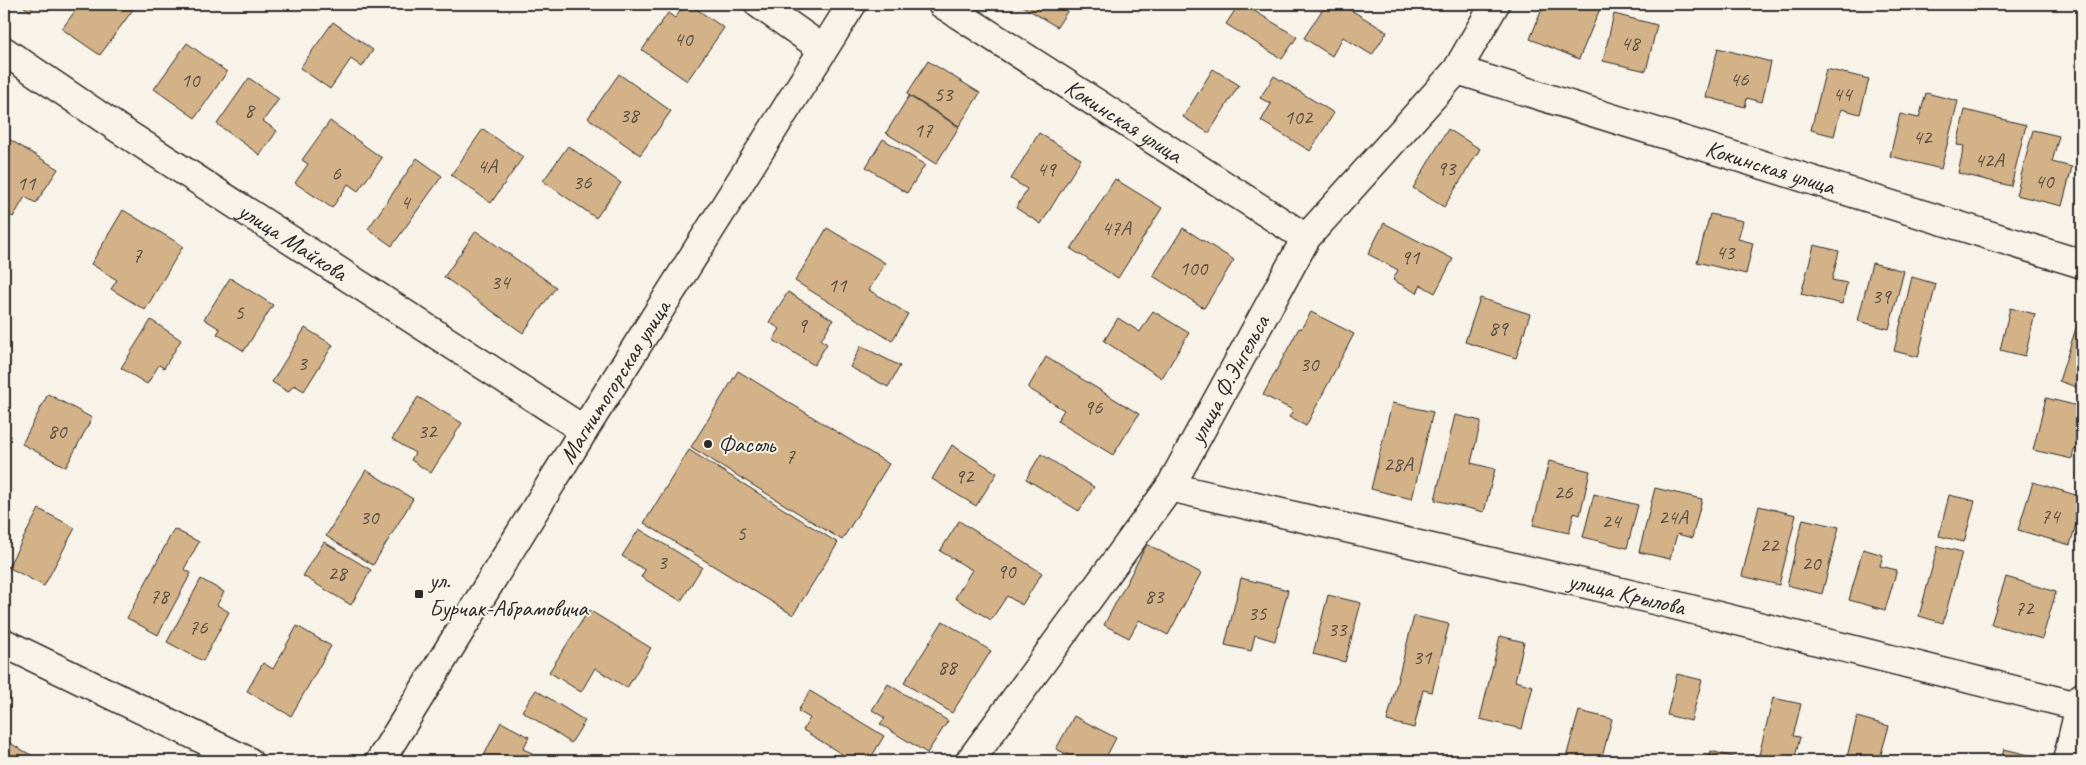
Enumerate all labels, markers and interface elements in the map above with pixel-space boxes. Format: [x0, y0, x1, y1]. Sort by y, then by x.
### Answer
house number: 40 [674, 26, 694, 52]
house number: 48 [1621, 30, 1642, 56]
house number: 46 [1730, 66, 1749, 92]
house number: 10 [181, 67, 201, 93]
street label: Кокинская улица [1059, 72, 1189, 170]
house number: 53 [934, 81, 954, 107]
house number: 44 [1833, 81, 1854, 107]
house number: 8 [244, 97, 256, 123]
house number: 38 [620, 102, 641, 128]
house number: 102 [1284, 104, 1314, 130]
house number: 17 [914, 117, 934, 143]
house number: 42 [1913, 124, 1933, 150]
street label: Кокинская улица [1702, 133, 1840, 202]
house number: 42А [1974, 147, 2005, 173]
house number: 4А [477, 153, 498, 179]
house number: 93 [1437, 155, 1457, 181]
house number: 49 [1037, 156, 1057, 182]
house number: 6 [331, 160, 341, 186]
house number: 40 [2035, 168, 2055, 194]
house number: 36 [573, 169, 592, 195]
house number: 11 [17, 170, 37, 196]
house number: 4 [400, 189, 412, 215]
street label: улица Майкова [231, 194, 354, 288]
house number: 47А [1101, 215, 1132, 241]
house number: 43 [1716, 239, 1736, 265]
house number: 7 [132, 242, 143, 268]
house number: 91 [1401, 244, 1421, 270]
house number: 100 [1179, 255, 1209, 281]
house number: 34 [491, 269, 512, 295]
house number: 11 [828, 272, 848, 298]
house number: 39 [1872, 283, 1892, 309]
street label: Магнитогорская улица [552, 293, 678, 469]
house number: 5 [234, 299, 245, 325]
street label: улица Ф.Энгельса [1181, 309, 1277, 451]
house number: 9 [797, 312, 808, 338]
house number: 89 [1489, 315, 1509, 341]
house number: 3 [297, 350, 308, 376]
house number: 30 [1300, 351, 1320, 377]
house number: 96 [1084, 394, 1103, 420]
house number: 80 [48, 418, 68, 444]
house number: 32 [418, 418, 438, 444]
place label: Фасоль [718, 429, 777, 459]
marker: Фасоль [702, 438, 714, 450]
house number: 7 [785, 443, 796, 469]
house number: 28А [1383, 451, 1414, 477]
house number: 92 [955, 463, 975, 489]
house number: 26 [1554, 479, 1573, 505]
house number: 74 [2041, 503, 2062, 529]
house number: 30 [360, 504, 380, 530]
house number: 24А [1658, 504, 1689, 530]
house number: 24 [1602, 508, 1623, 534]
house number: 5 [736, 520, 747, 546]
house number: 22 [1760, 532, 1780, 558]
house number: 3 [657, 549, 668, 575]
house number: 20 [1802, 550, 1822, 576]
house number: 90 [997, 558, 1017, 584]
house number: 28 [328, 560, 349, 586]
place label: ул. Бурчак-Абрамовича [427, 565, 589, 623]
street label: улица Крылова [1563, 565, 1689, 623]
house number: 78 [150, 583, 171, 609]
house number: 83 [1145, 583, 1165, 609]
marker: ул. Бурчак-Абрамовича [413, 588, 425, 600]
house number: 72 [2015, 595, 2035, 621]
house number: 35 [1248, 600, 1268, 626]
house number: 76 [189, 614, 208, 640]
house number: 33 [1328, 616, 1348, 642]
house number: 31 [1413, 644, 1433, 670]
house number: 88 [938, 654, 959, 680]

